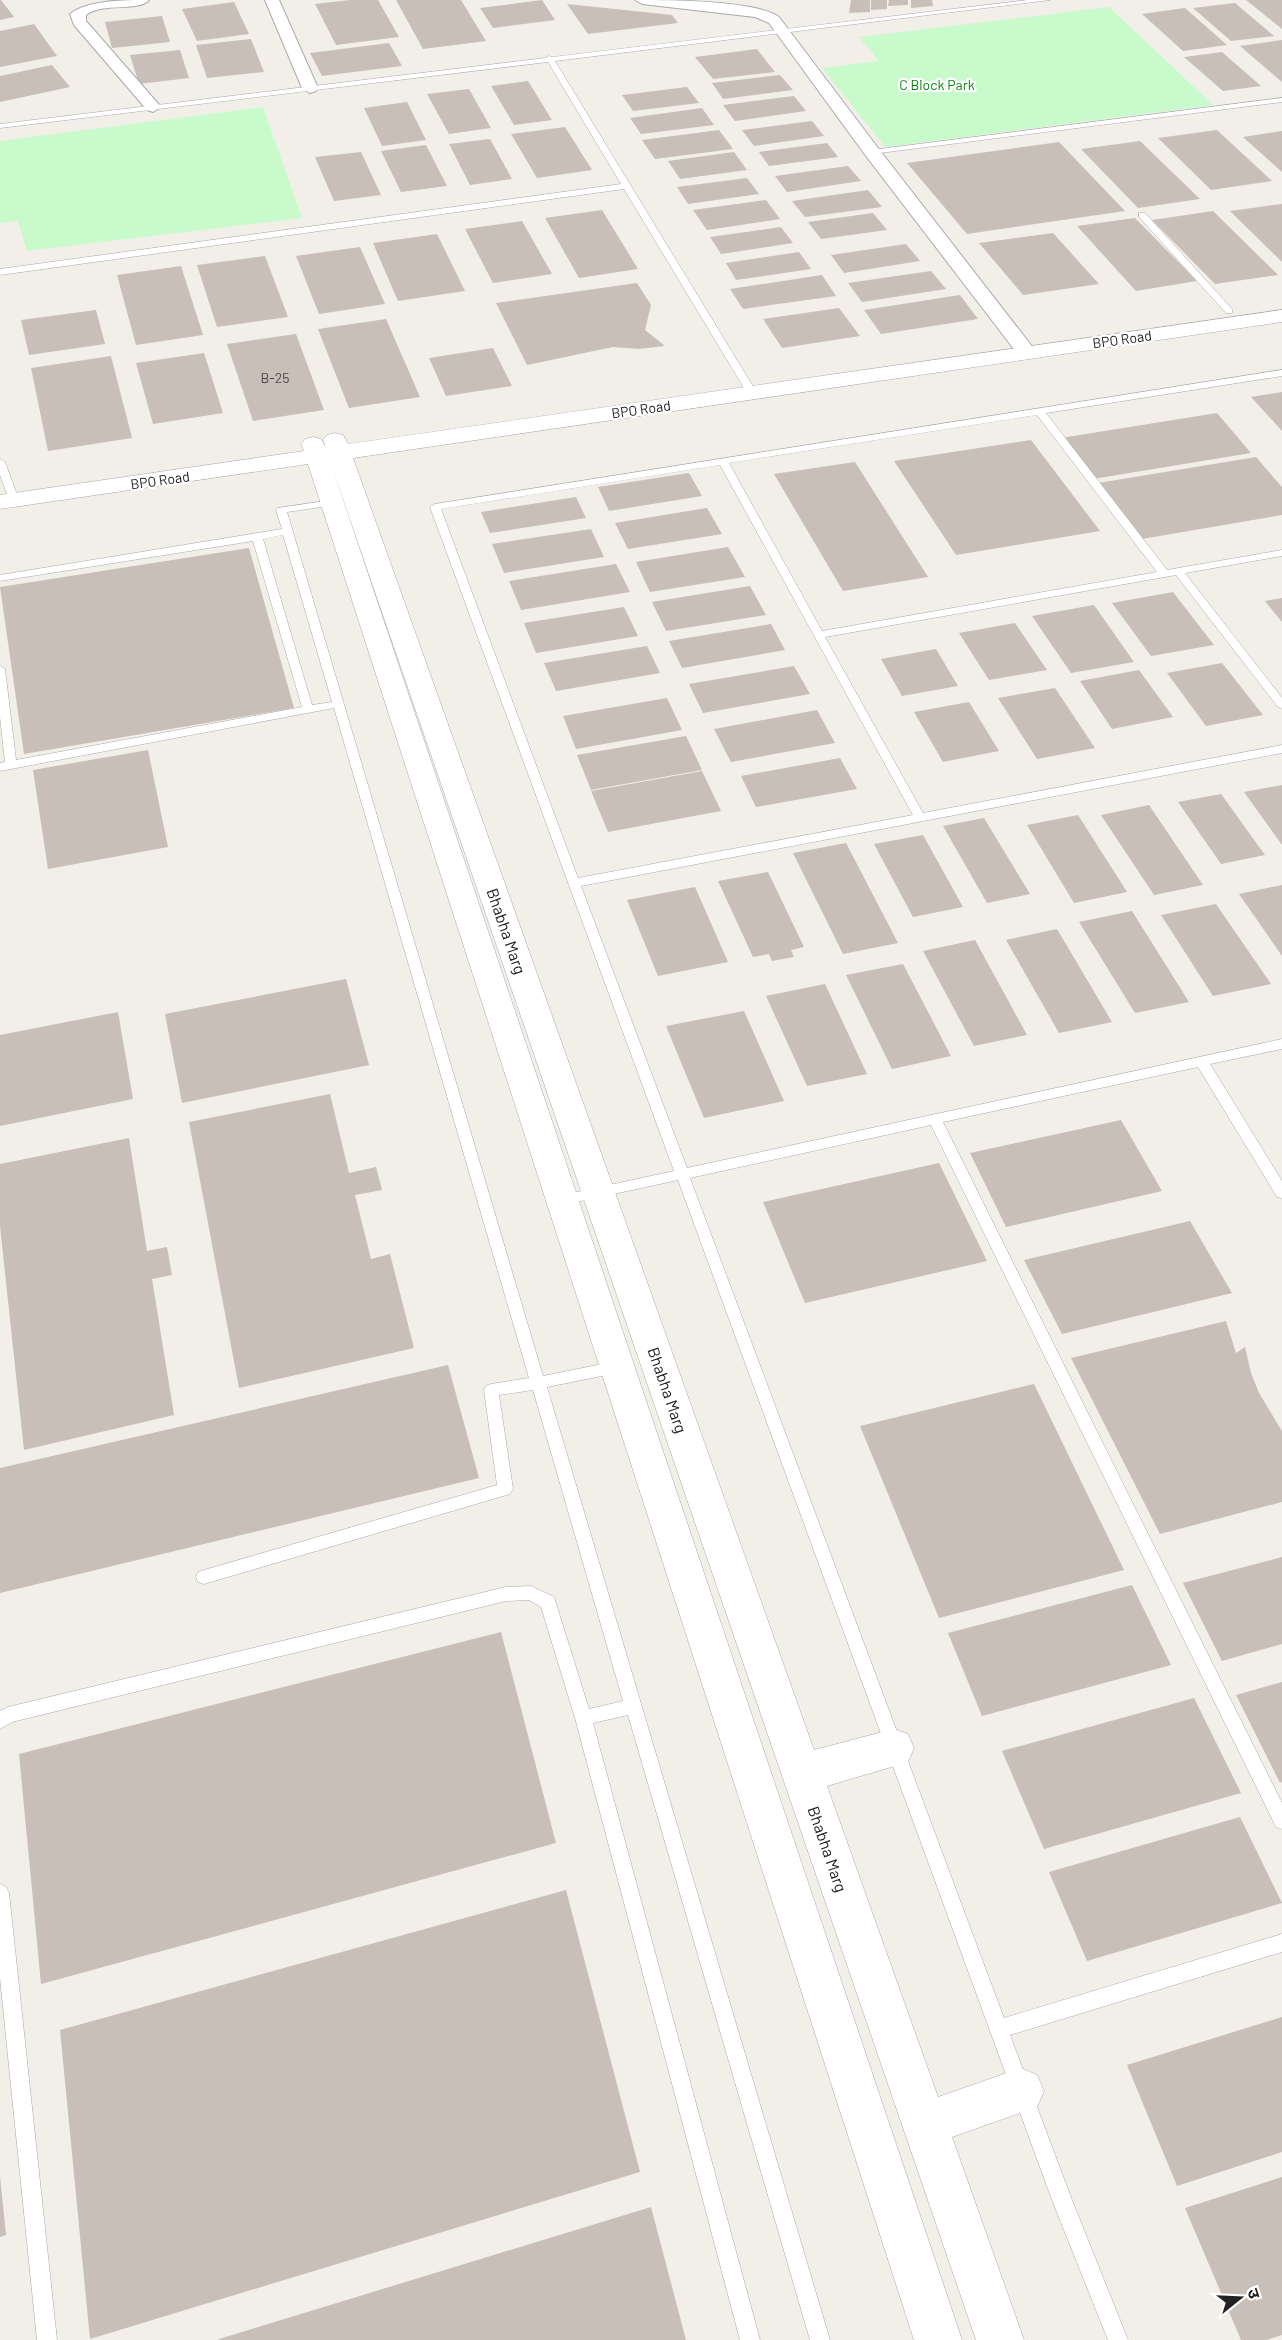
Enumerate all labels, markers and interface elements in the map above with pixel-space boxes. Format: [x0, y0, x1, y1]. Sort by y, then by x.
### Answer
park label: C Block Park [899, 76, 975, 93]
street label: BPO Road [1091, 326, 1153, 352]
house number: B-25 [261, 369, 290, 386]
street label: BPO Road [610, 396, 672, 422]
street label: BPO Road [129, 467, 191, 493]
street label: Bhabha Marg [483, 886, 531, 976]
street label: Bhabha Marg [644, 1345, 692, 1435]
street label: Bhabha Marg [804, 1804, 852, 1894]
north arrow [1210, 2268, 1270, 2328]
text: उ [1244, 2286, 1265, 2301]

